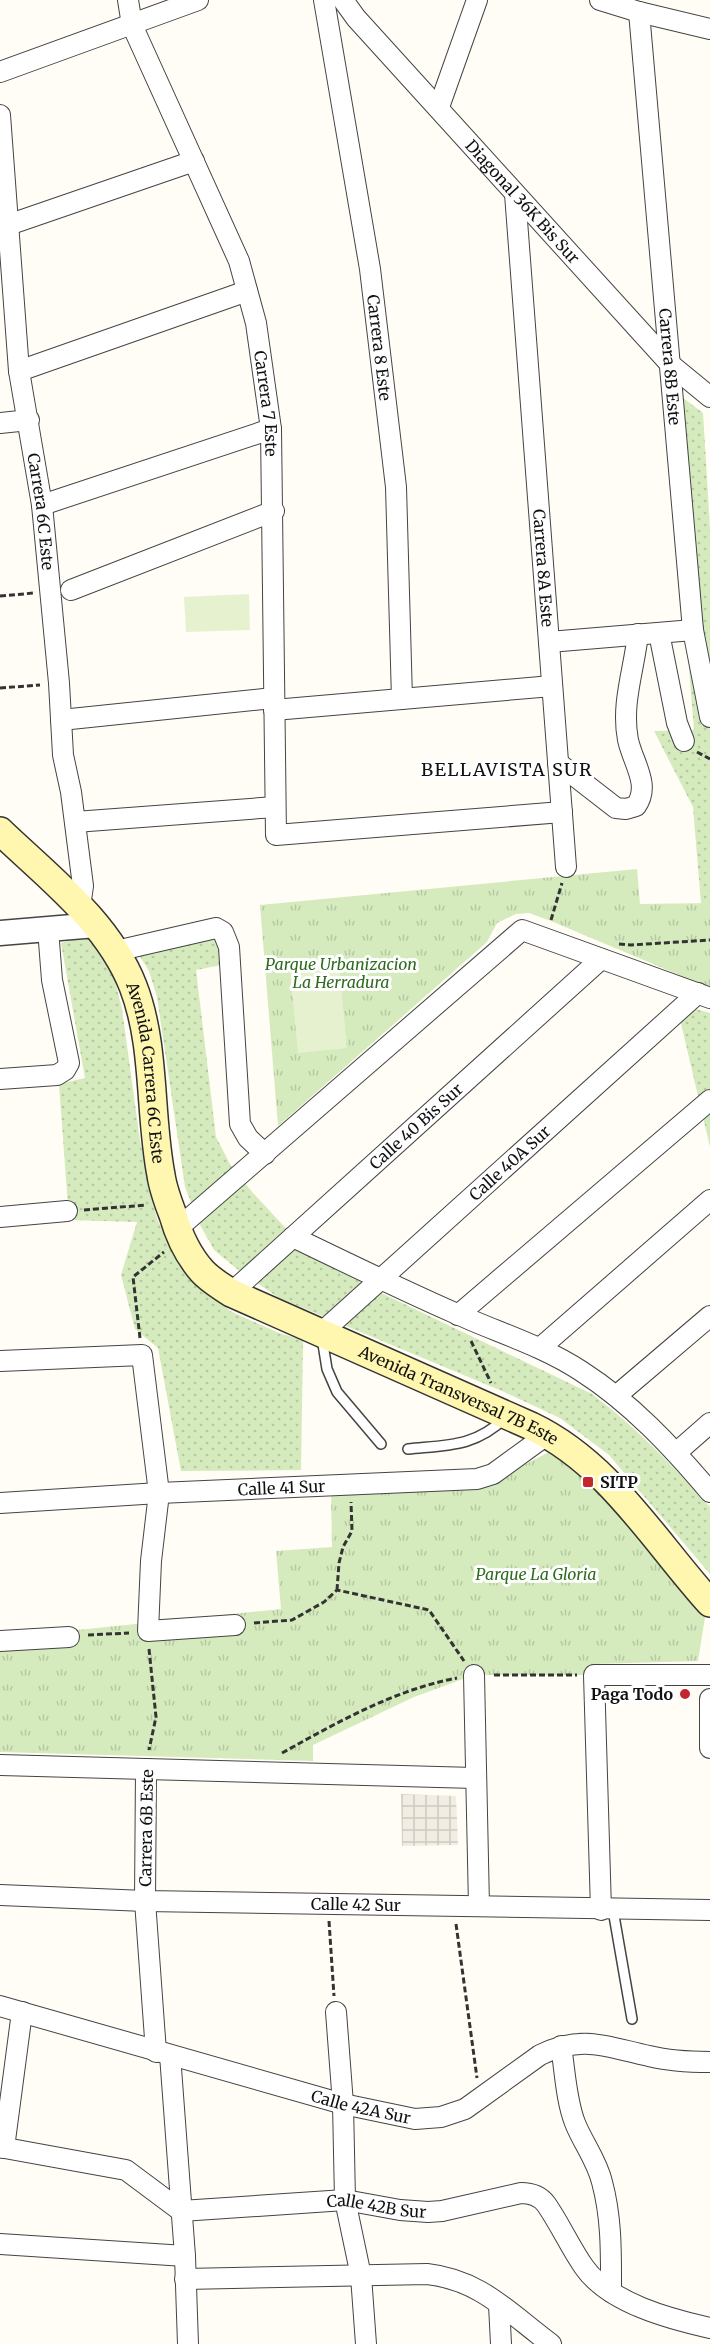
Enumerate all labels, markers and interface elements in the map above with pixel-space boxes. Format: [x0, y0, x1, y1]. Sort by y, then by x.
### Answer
street label: Diagonal 36K Bis Sur [461, 135, 584, 268]
street label: Carrera 8 Este [363, 293, 396, 402]
street label: Carrera 8B Este [655, 307, 685, 426]
street label: Carrera 7 Este [250, 349, 281, 457]
street label: Carrera 6C Este [23, 451, 58, 571]
street label: Carrera 8A Este [529, 508, 558, 628]
district label: BELLAVISTA SUR [421, 758, 593, 781]
park label: Parque Urbanizacion La Herradura [265, 954, 417, 992]
street label: Avenida Carrera 6C Este [122, 978, 169, 1165]
street label: Calle 40 Bis Sur [365, 1079, 467, 1173]
street label: Calle 40A Sur [465, 1121, 554, 1205]
street label: Avenida Transversal 7B Este [355, 1341, 562, 1449]
place label: SITP [600, 1472, 638, 1492]
marker: SITP [581, 1475, 595, 1489]
street label: Calle 41 Sur [237, 1476, 326, 1500]
park label: Parque La Gloria [476, 1564, 596, 1584]
place label: Paga Todo [591, 1684, 673, 1704]
marker: Paga Todo [678, 1687, 692, 1701]
street label: Carrera 6B Este [135, 1769, 157, 1887]
street label: Calle 42 Sur [311, 1894, 401, 1915]
street label: Calle 42A Sur [309, 2085, 413, 2128]
street label: Calle 42B Sur [326, 2190, 427, 2222]

